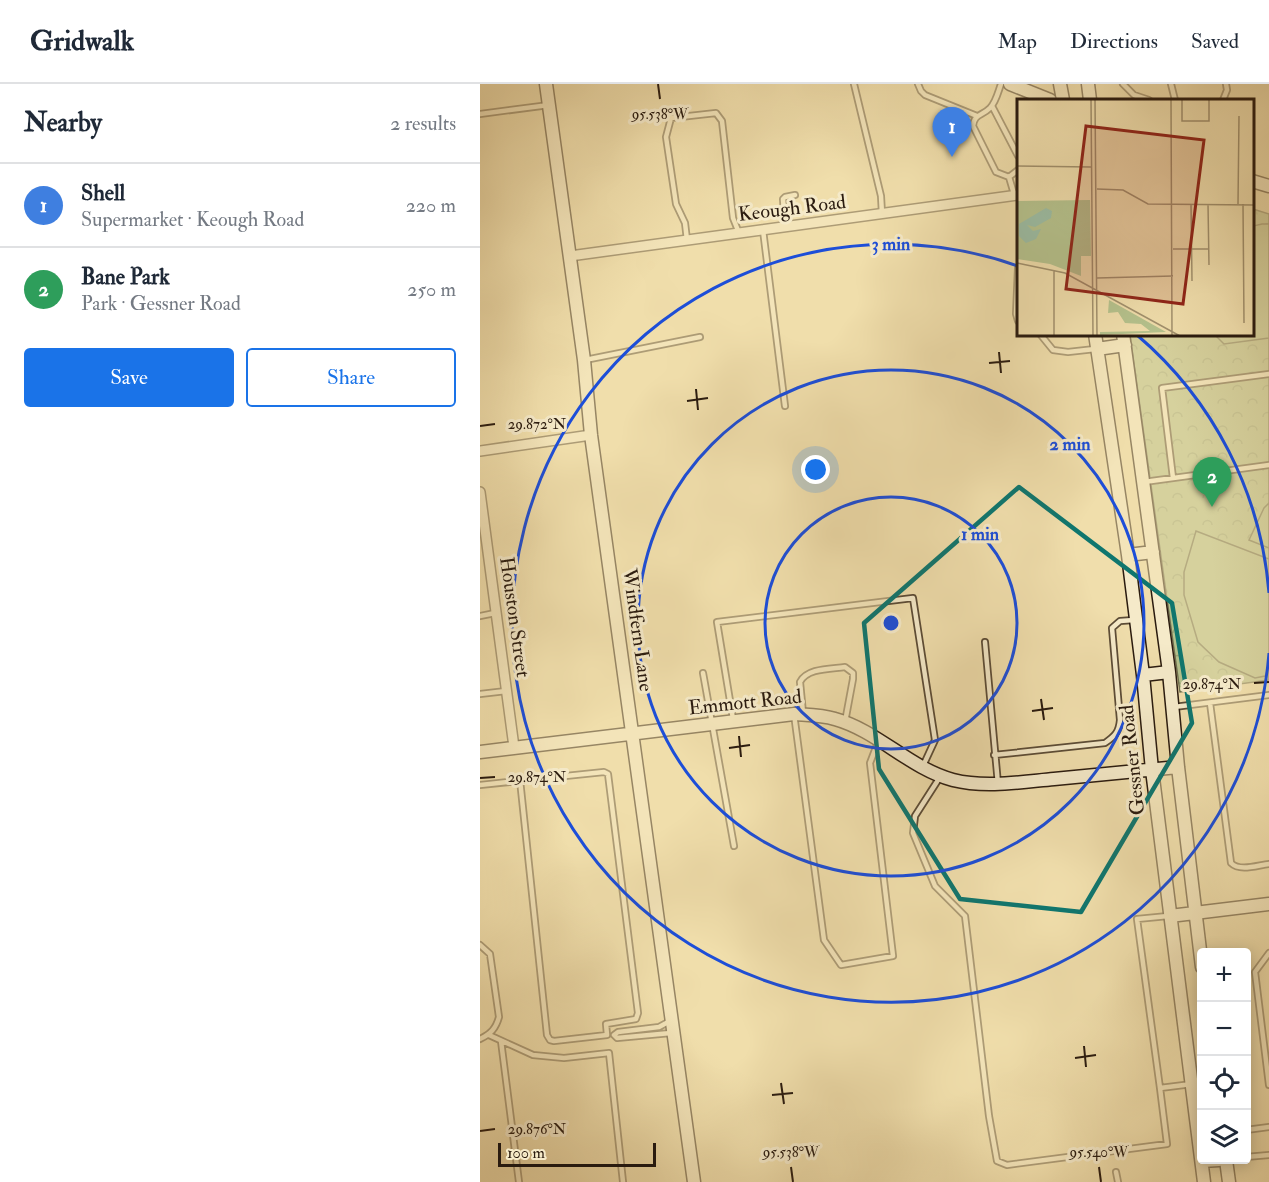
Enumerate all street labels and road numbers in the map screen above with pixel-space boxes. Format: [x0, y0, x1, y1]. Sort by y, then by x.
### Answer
street label: Keough Road [737, 189, 847, 227]
street label: Houston Street [494, 555, 536, 680]
street label: Windfern Lane [617, 566, 659, 693]
street label: Emmott Road [687, 684, 803, 720]
street label: Gessner Road [1114, 703, 1150, 817]

